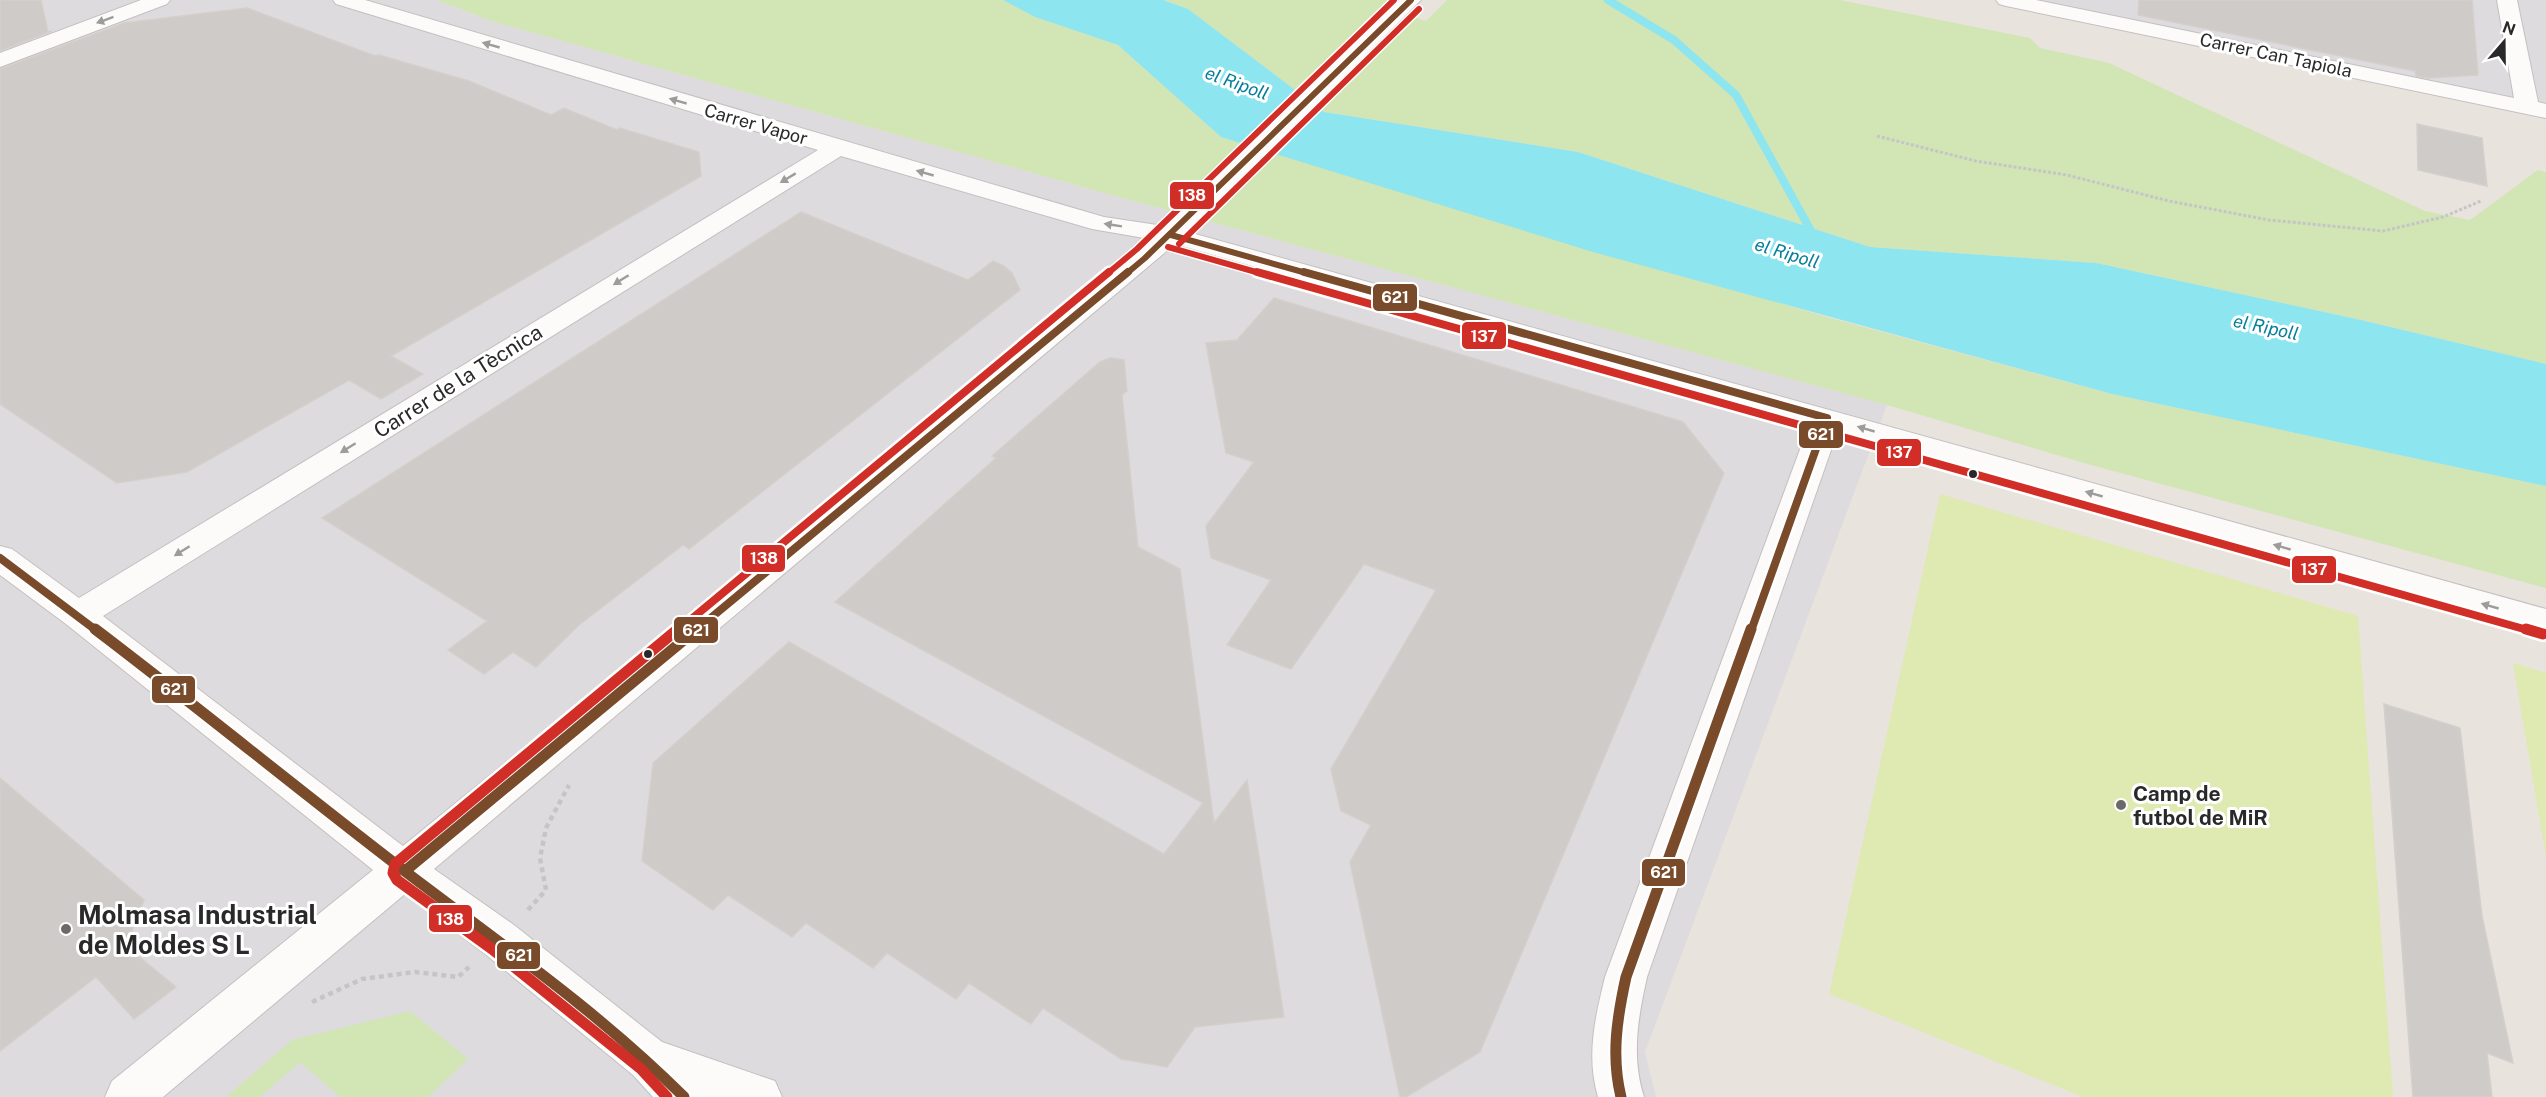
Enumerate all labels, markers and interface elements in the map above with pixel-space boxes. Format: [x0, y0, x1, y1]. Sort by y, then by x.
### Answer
north arrow [2474, 12, 2534, 72]
one-way arrow [96, 16, 114, 26]
text: N [2500, 17, 2518, 39]
street label: Carrer Can Tapiola [2198, 29, 2354, 81]
one-way arrow [482, 40, 500, 49]
water label: el Ripoll [1202, 62, 1272, 104]
one-way arrow [669, 95, 687, 105]
street label: Carrer Vapor [702, 99, 810, 149]
one-way arrow [916, 168, 934, 177]
one-way arrow [779, 173, 796, 184]
line badge: 138 [1169, 181, 1215, 210]
text: 138 [1178, 186, 1206, 205]
one-way arrow [1103, 221, 1122, 230]
water label: el Ripoll [1752, 233, 1822, 273]
one-way arrow [613, 275, 629, 286]
line badge: 621 [1372, 283, 1418, 312]
text: 621 [1381, 288, 1409, 307]
water label: el Ripoll [2231, 310, 2301, 344]
street label: Carrer de la Tècnica [369, 319, 547, 443]
line badge: 137 [1461, 321, 1507, 350]
text: 137 [1470, 327, 1498, 346]
line badge: 621 [1798, 420, 1844, 449]
one-way arrow [1857, 424, 1875, 433]
text: 621 [1807, 425, 1835, 444]
line badge: 137 [1876, 438, 1922, 467]
one-way arrow [340, 443, 356, 454]
text: 137 [1885, 443, 1913, 462]
unlabelled marker [1967, 468, 1979, 480]
one-way arrow [2085, 489, 2103, 498]
one-way arrow [2273, 542, 2291, 551]
line badge: 138 [741, 544, 786, 573]
one-way arrow [174, 545, 190, 556]
text: 138 [750, 549, 778, 568]
line badge: 137 [2291, 555, 2337, 584]
text: 137 [2300, 560, 2328, 579]
one-way arrow [2481, 601, 2499, 610]
line badge: 621 [673, 616, 719, 644]
text: 621 [682, 621, 710, 640]
unlabelled marker [642, 648, 654, 660]
line badge: 621 [151, 675, 196, 704]
text: 621 [160, 680, 188, 699]
place label: Camp de futbol de MiR [2133, 781, 2268, 830]
marker: Camp de futbol de MiR [2114, 798, 2128, 812]
line badge: 621 [1641, 858, 1686, 887]
text: 621 [1650, 863, 1678, 882]
place label: Molmasa Industrial de Moldes S L [78, 899, 317, 960]
line badge: 138 [428, 904, 473, 933]
text: 138 [436, 910, 464, 929]
marker: Molmasa Industrial de Moldes S L [59, 922, 73, 936]
line badge: 621 [496, 941, 541, 970]
text: 621 [505, 946, 533, 965]

